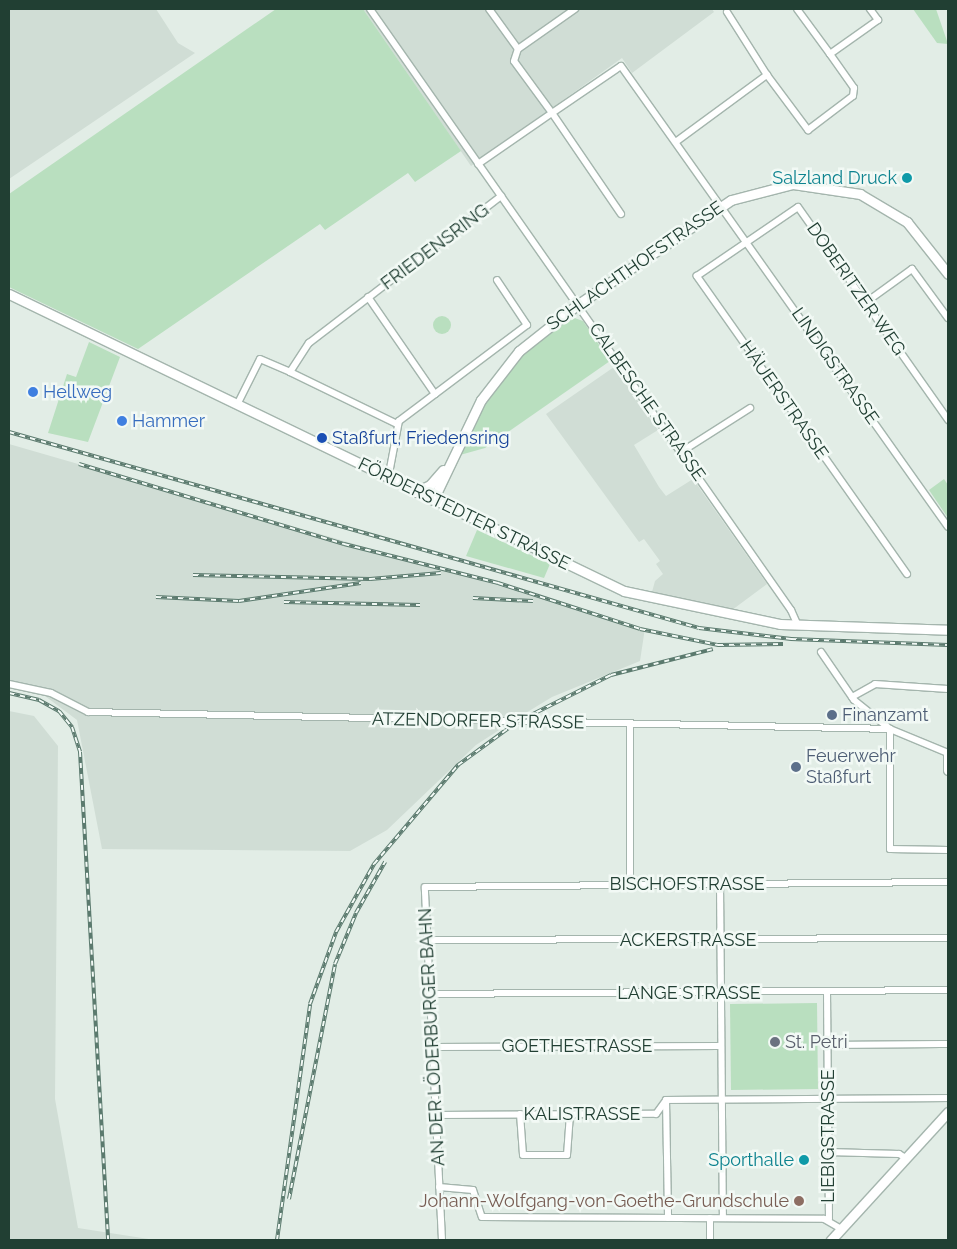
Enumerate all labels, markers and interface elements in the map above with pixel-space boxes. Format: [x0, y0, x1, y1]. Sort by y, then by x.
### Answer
place label: Salzland Druck [772, 167, 897, 189]
marker: Salzland Druck [901, 172, 913, 184]
street label: SCHLACHTHOFSTRASSE [542, 197, 728, 335]
street label: FRIEDENSRING [377, 199, 493, 295]
street label: DOBERITZER WEG [802, 218, 910, 360]
street label: LINDIGSTRASSE [787, 304, 883, 428]
street label: CALBESCHE STRASSE [584, 319, 710, 485]
street label: HÄUERSTRASSE [735, 337, 833, 463]
place label: Hellweg [43, 381, 112, 403]
marker: Hellweg [27, 386, 39, 398]
place label: Hammer [132, 410, 205, 432]
marker: Hammer [116, 415, 128, 427]
place label: Staßfurt, Friedensring [332, 427, 510, 449]
marker: Staßfurt, Friedensring [316, 432, 328, 444]
street label: FÖRDERSTEDTER STRASSE [354, 453, 574, 575]
place label: Finanzamt [842, 704, 928, 726]
street label: ATZENDORFER STRASSE [372, 708, 584, 734]
marker: Finanzamt [826, 709, 838, 721]
place label: Feuerwehr Staßfurt [806, 746, 896, 789]
marker: Feuerwehr Staßfurt [790, 761, 802, 773]
street label: BISCHOFSTRASSE [609, 873, 765, 895]
street label: AN DER LÖDERBURGER BAHN [414, 907, 450, 1167]
street label: ACKERSTRASSE [620, 929, 756, 951]
street label: LANGE STRASSE [617, 982, 761, 1004]
place label: St. Petri [785, 1031, 848, 1053]
street label: GOETHESTRASSE [502, 1035, 652, 1057]
marker: St. Petri [769, 1036, 781, 1048]
street label: LIEBIGSTRASSE [817, 1069, 839, 1203]
street label: KALISTRASSE [523, 1103, 641, 1125]
place label: Sporthalle [708, 1149, 794, 1171]
marker: Sporthalle [798, 1154, 810, 1166]
place label: Johann-Wolfgang-von-Goethe-Grundschule [419, 1190, 789, 1212]
marker: Johann-Wolfgang-von-Goethe-Grundschule [793, 1195, 805, 1207]

